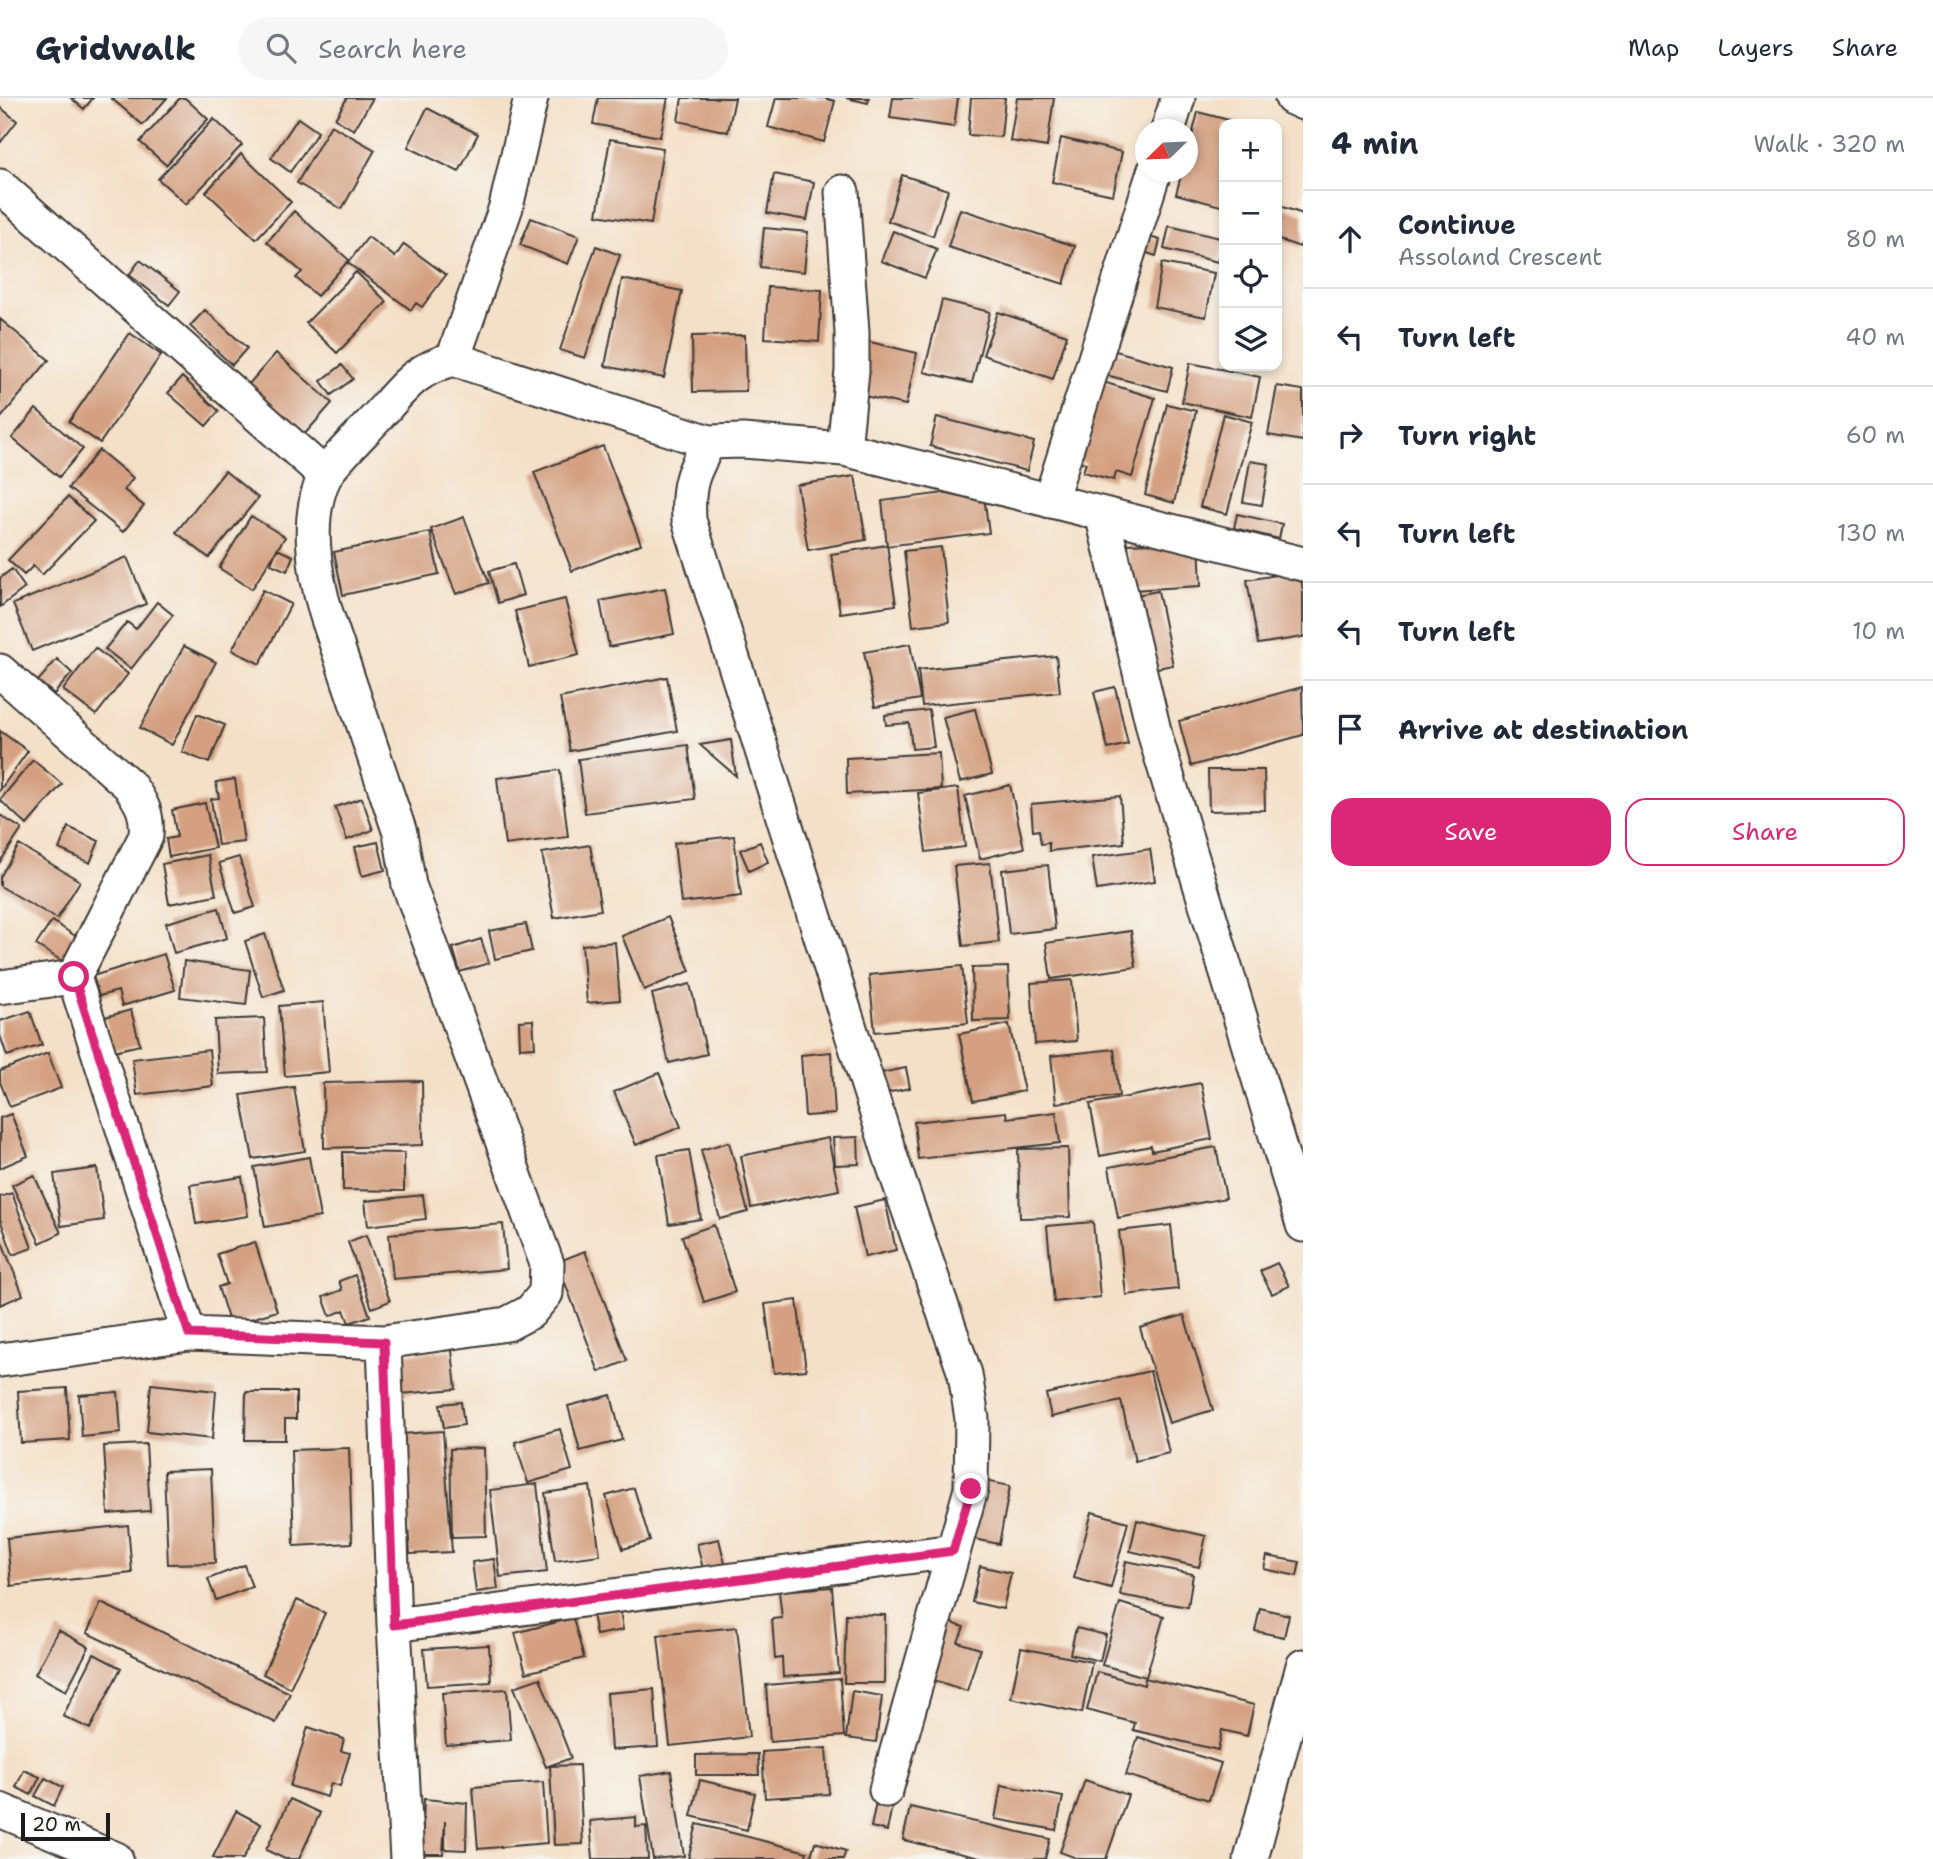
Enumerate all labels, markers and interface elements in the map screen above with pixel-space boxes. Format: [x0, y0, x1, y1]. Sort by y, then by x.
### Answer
search box [238, 17, 728, 80]
text: Gridwalk [35, 26, 196, 71]
icon: search [262, 29, 300, 67]
text: Search here [318, 31, 467, 66]
text: Map [1628, 32, 1679, 64]
text: Layers [1717, 32, 1794, 64]
text: Share [1832, 32, 1898, 64]
north arrow [1135, 119, 1198, 182]
map controls [1219, 119, 1282, 371]
button: + [1219, 119, 1282, 182]
text: 4 min [1331, 123, 1418, 164]
text: Walk · 320 m [1754, 129, 1905, 159]
button: − [1219, 182, 1282, 245]
text: Continue [1398, 207, 1516, 242]
icon: ahead [1331, 220, 1369, 258]
text: 80 m [1846, 224, 1905, 254]
text: Assoland Crescent [1398, 242, 1602, 272]
button: locate [1219, 245, 1282, 308]
button: layers [1219, 308, 1282, 371]
icon: left [1331, 318, 1369, 356]
text: Turn left [1398, 320, 1515, 355]
text: 40 m [1845, 322, 1905, 352]
icon: right [1331, 416, 1369, 454]
text: Turn right [1398, 418, 1536, 453]
text: 60 m [1846, 420, 1905, 450]
icon: left [1331, 514, 1369, 552]
text: Turn left [1398, 516, 1515, 551]
text: 130 m [1837, 518, 1905, 548]
icon: left [1331, 612, 1369, 650]
text: Turn left [1398, 614, 1515, 649]
text: 10 m [1852, 616, 1905, 646]
icon: arrive [1331, 710, 1369, 748]
text: Arrive at destination [1398, 712, 1688, 747]
button: Save [1331, 798, 1611, 866]
button: Share [1625, 798, 1905, 866]
route start [58, 961, 89, 992]
route end [955, 1473, 986, 1504]
scale bar [21, 1810, 110, 1842]
text: 20 m [32, 1812, 81, 1837]

